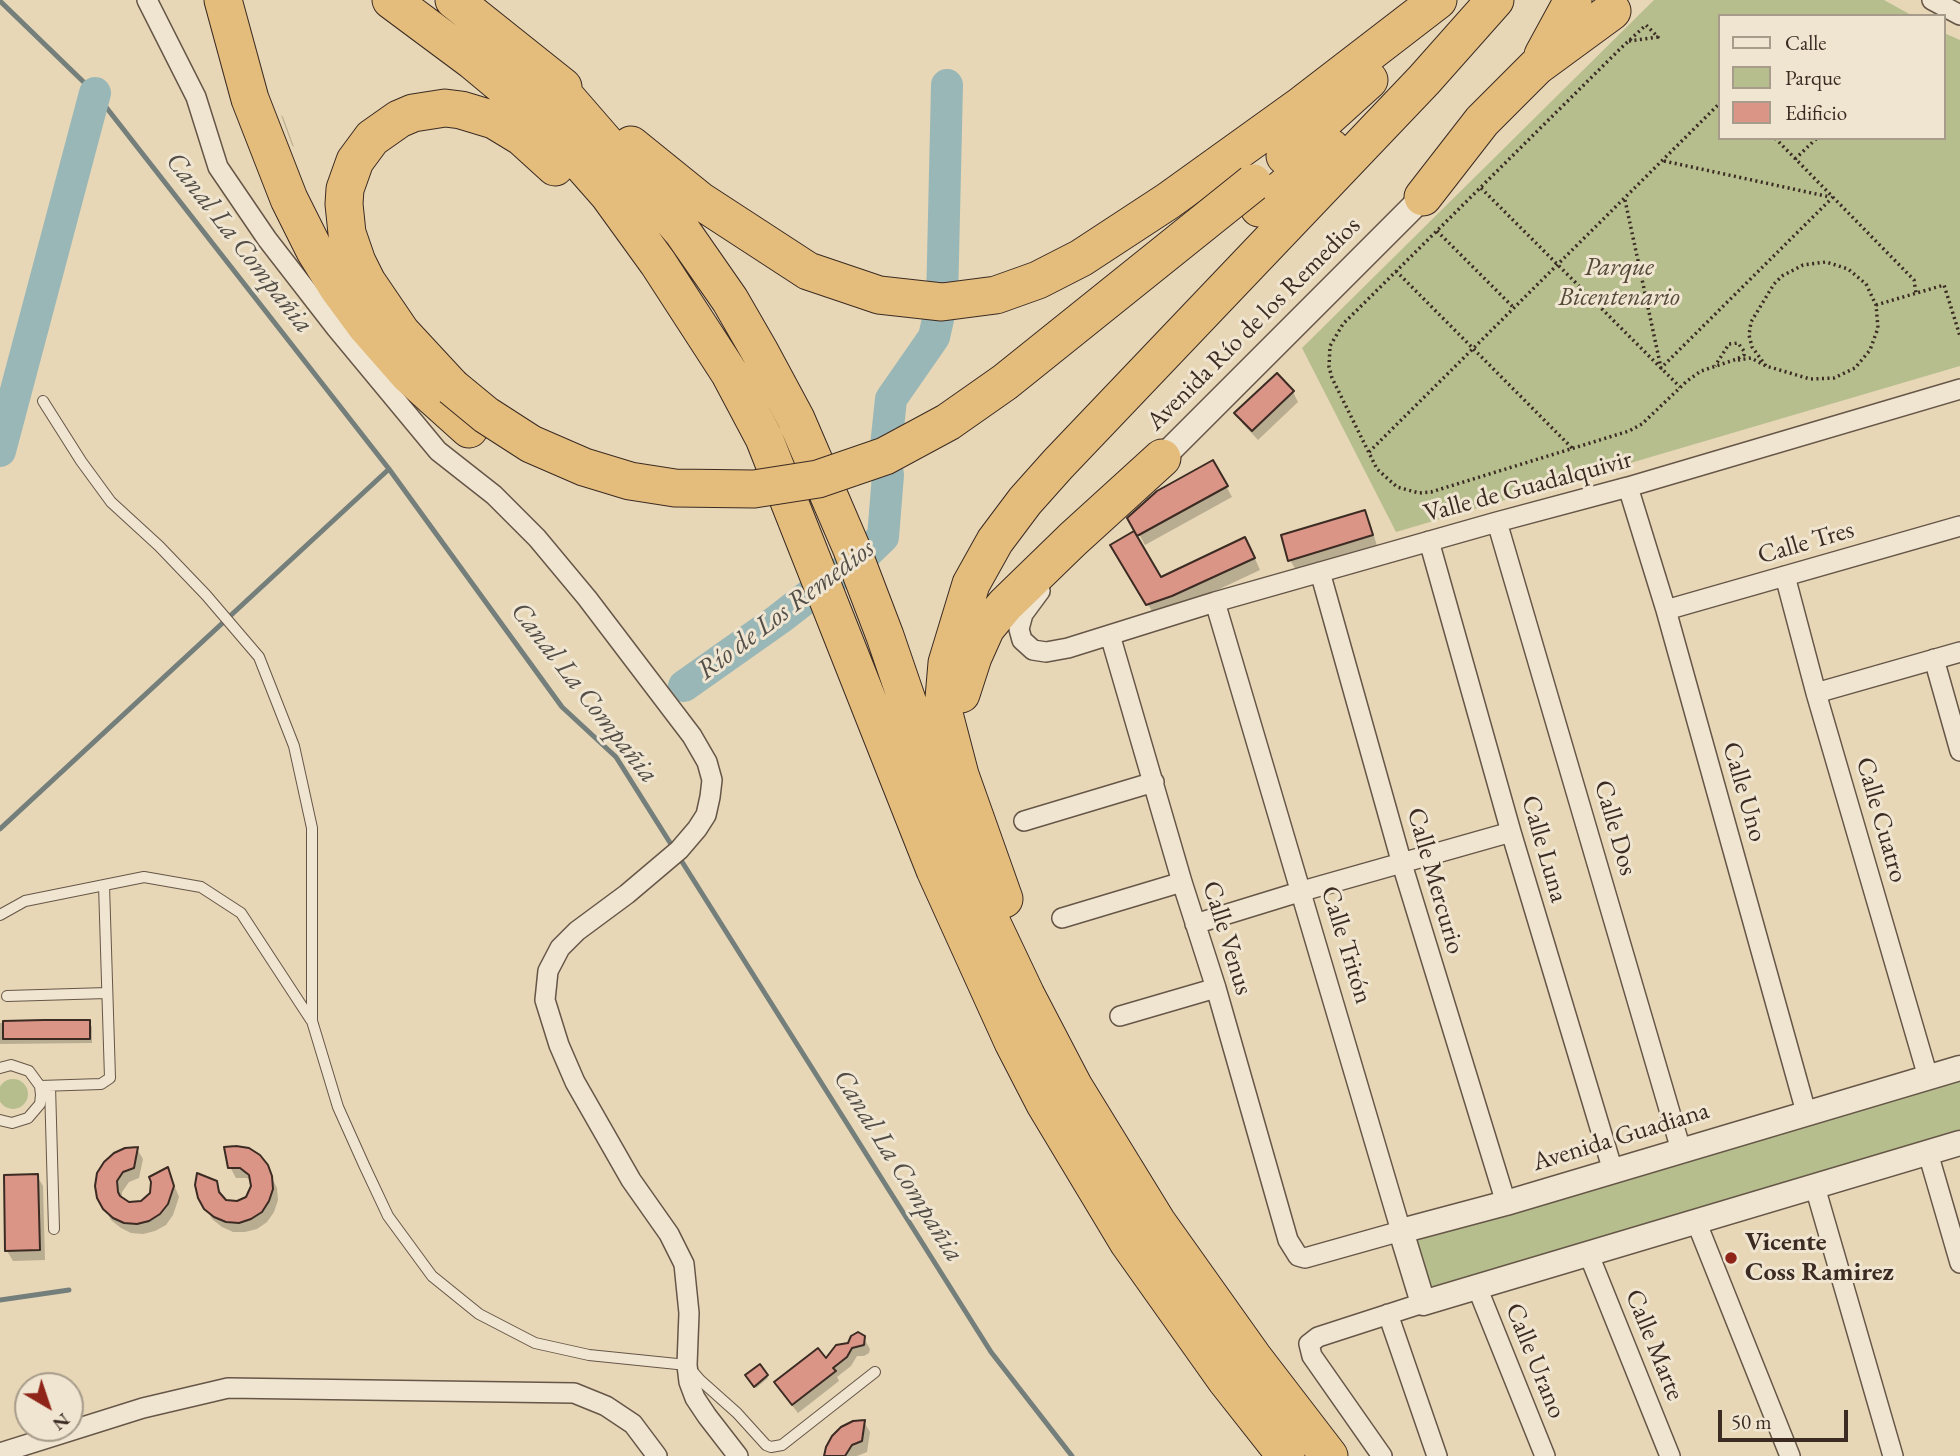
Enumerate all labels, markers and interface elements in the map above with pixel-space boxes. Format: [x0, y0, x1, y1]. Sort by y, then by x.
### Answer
legend [1718, 14, 1946, 140]
text: Calle [1785, 29, 1827, 56]
text: Parque [1785, 64, 1841, 91]
text: Edificio [1785, 99, 1847, 126]
water label: Canal La Compañia [158, 146, 320, 340]
street label: Avenida Río de los Remedios [1141, 211, 1367, 437]
park label: Parque Bicentenario [1558, 252, 1680, 314]
street label: Valle de Guadalquivir [1420, 444, 1636, 530]
street label: Calle Tres [1754, 514, 1858, 572]
water label: Río de Los Remedios [690, 532, 882, 688]
water label: Canal La Compañia [503, 596, 665, 790]
street label: Calle Uno [1715, 738, 1773, 846]
street label: Calle Cuatro [1848, 754, 1914, 886]
street label: Calle Dos [1587, 777, 1643, 879]
street label: Calle Luna [1514, 792, 1574, 906]
street label: Calle Mercurio [1399, 804, 1471, 958]
street label: Calle Venus [1195, 877, 1259, 999]
street label: Calle Tritón [1313, 882, 1379, 1008]
water label: Canal La Compañia [825, 1064, 971, 1268]
street label: Avenida Guadiana [1529, 1095, 1713, 1179]
place label: Vicente Coss Ramirez [1745, 1227, 1894, 1288]
marker: Vicente Coss Ramirez [1723, 1250, 1739, 1266]
street label: Calle Marte [1618, 1285, 1690, 1405]
street label: Calle Urano [1498, 1299, 1572, 1423]
north arrow [14, 1372, 84, 1442]
scale bar [1722, 1396, 1852, 1440]
text: N [47, 1408, 75, 1437]
text: 50 m [1731, 1408, 1772, 1435]

